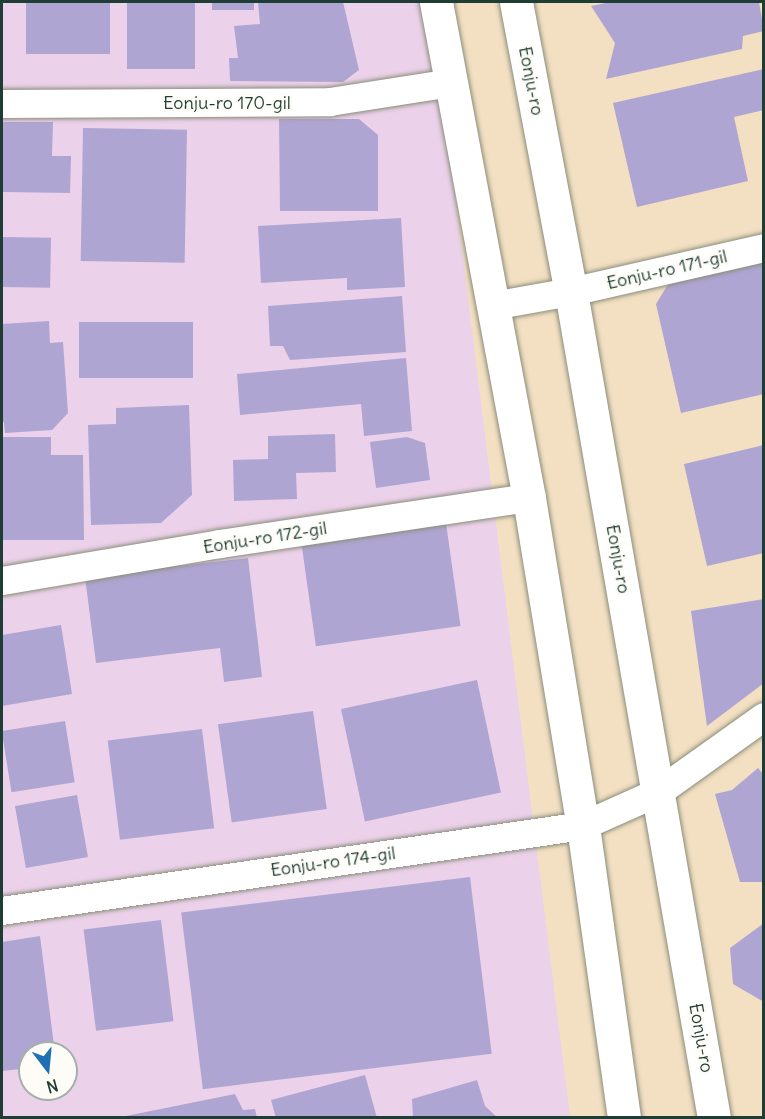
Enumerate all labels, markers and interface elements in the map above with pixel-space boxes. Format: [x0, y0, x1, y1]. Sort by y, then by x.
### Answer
street label: Eonju-ro [514, 45, 548, 117]
street label: Eonju-ro 170-gil [163, 92, 291, 114]
street label: Eonju-ro 171-gil [605, 246, 729, 294]
street label: Eonju-ro 172-gil [201, 518, 329, 558]
street label: Eonju-ro [601, 523, 635, 595]
street label: Eonju-ro 174-gil [269, 843, 397, 881]
street label: Eonju-ro [684, 1002, 718, 1074]
north arrow [18, 1041, 78, 1101]
text: N [44, 1075, 60, 1098]

